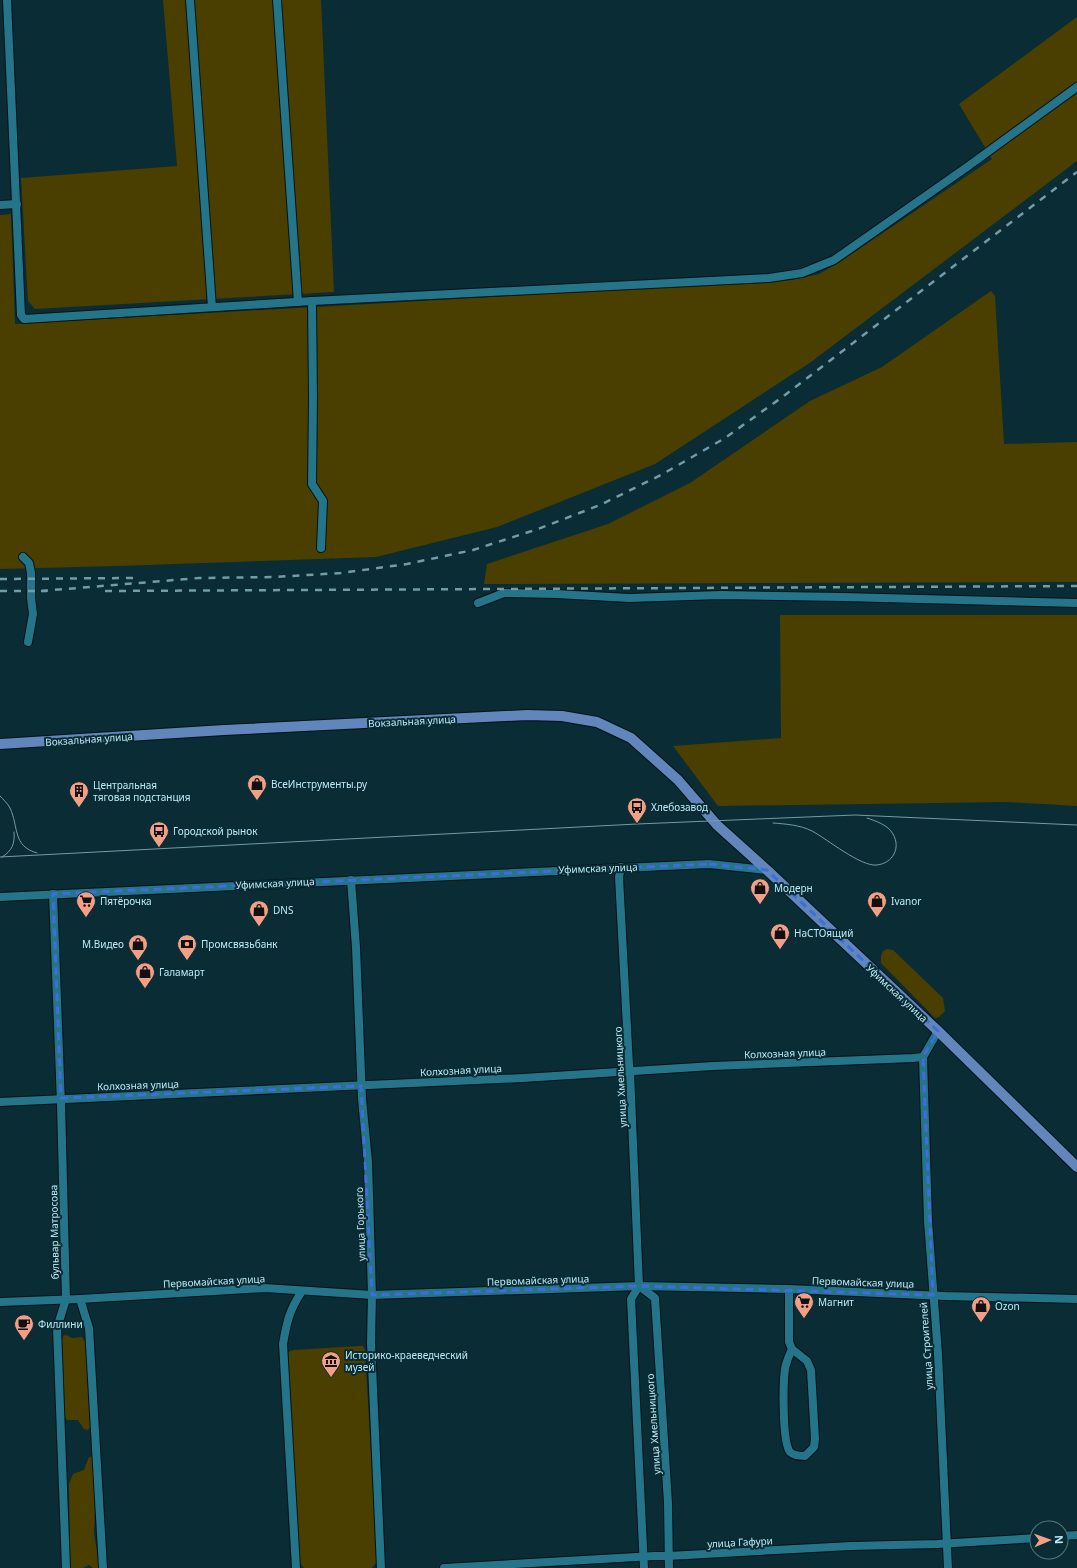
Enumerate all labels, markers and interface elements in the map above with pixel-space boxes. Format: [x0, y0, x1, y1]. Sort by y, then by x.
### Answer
street label: Вокзальная улица [368, 712, 456, 730]
street label: Вокзальная улица [45, 729, 133, 749]
shop icon: ВсеИнструменты.ру [246, 773, 268, 801]
place label: ВсеИнструменты.ру [271, 777, 368, 791]
place label: Центральная тяговая подстанция [93, 778, 191, 804]
building icon: Центральная тяговая подстанция [68, 780, 90, 808]
bus stop icon: Хлебозавод [626, 796, 648, 824]
place label: Хлебозавод [651, 800, 708, 814]
bus stop icon: Городской рынок [148, 820, 170, 848]
place label: Городской рынок [173, 824, 258, 838]
street label: Уфимская улица [558, 860, 638, 876]
street label: Уфимская улица [235, 874, 315, 892]
shop icon: Модерн [749, 877, 771, 905]
place label: Модерн [774, 881, 813, 895]
supermarket icon: Пятёрочка [75, 890, 97, 918]
shop icon: Ivanor [866, 890, 888, 918]
place label: Пятёрочка [100, 894, 152, 908]
place label: Ivanor [891, 894, 921, 908]
shop icon: DNS [248, 899, 270, 927]
place label: DNS [273, 903, 294, 917]
shop icon: НаСТОящий [769, 922, 791, 950]
place label: НаСТОящий [794, 926, 853, 940]
shop icon: М.Видео [127, 933, 149, 961]
bank icon: Промсвязьбанк [176, 933, 198, 961]
place label: М.Видео [82, 937, 124, 951]
place label: Промсвязьбанк [201, 937, 278, 951]
shop icon: Галамарт [134, 961, 156, 989]
street label: Уфимская улица [863, 961, 931, 1025]
place label: Галамарт [159, 965, 205, 979]
street label: улица Хмельницкого [610, 1026, 630, 1128]
street label: Колхозная улица [744, 1045, 826, 1061]
street label: Колхозная улица [420, 1061, 502, 1079]
street label: Колхозная улица [97, 1077, 179, 1093]
street label: бульвар Матросова [46, 1185, 62, 1279]
street label: улица Горького [352, 1187, 368, 1261]
street label: Первомайская улица [163, 1271, 265, 1291]
street label: Первомайская улица [487, 1271, 589, 1289]
street label: Первомайская улица [812, 1273, 914, 1291]
supermarket icon: Магнит [793, 1291, 815, 1319]
place label: Магнит [818, 1295, 854, 1309]
shop icon: Ozon [970, 1295, 992, 1323]
place label: Ozon [995, 1299, 1020, 1313]
street label: улица Строителей [916, 1302, 936, 1390]
cafe icon: Филлини [13, 1313, 35, 1341]
place label: Филлини [38, 1317, 83, 1331]
place label: Историко-краеведческий музей [345, 1348, 468, 1374]
museum icon: Историко-краеведческий музей [320, 1350, 342, 1378]
street label: улица Хмельницкого [642, 1373, 664, 1475]
north arrow [1029, 1520, 1069, 1560]
street label: улица Гафури [707, 1533, 773, 1551]
text: N [1052, 1535, 1067, 1544]

